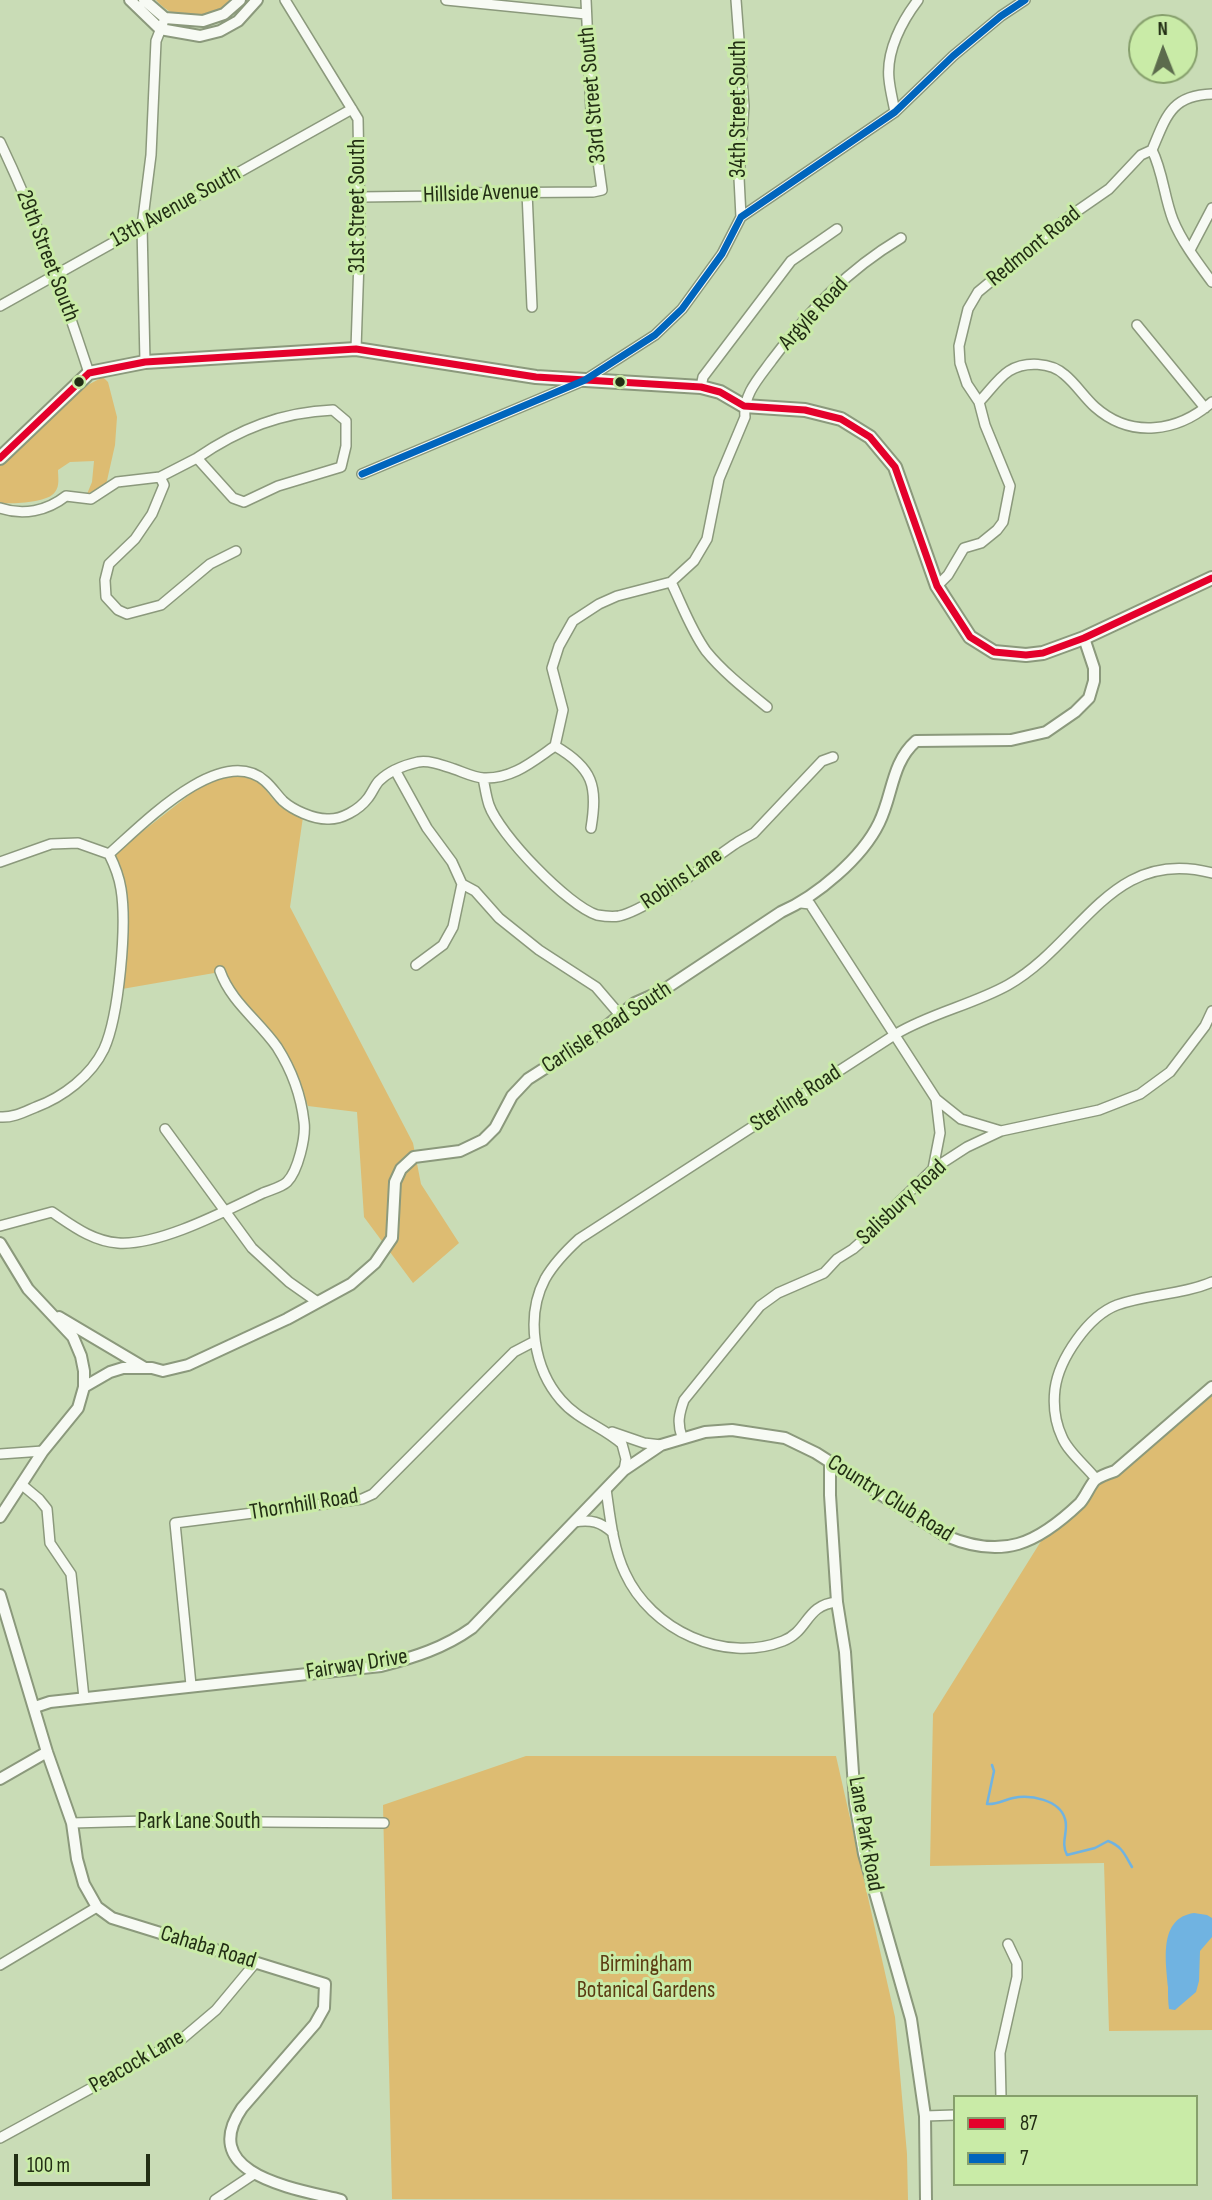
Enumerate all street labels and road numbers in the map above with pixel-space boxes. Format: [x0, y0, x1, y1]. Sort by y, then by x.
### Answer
street label: 33rd Street South [573, 26, 613, 164]
street label: 34th Street South [725, 40, 753, 178]
street label: 31st Street South [344, 139, 372, 273]
street label: 13th Avenue South [106, 160, 246, 254]
street label: Hillside Avenue [423, 178, 539, 210]
street label: 29th Street South [9, 186, 85, 326]
street label: Redmont Road [982, 201, 1086, 293]
street label: Argyle Road [773, 272, 855, 356]
street label: Robins Lane [636, 842, 728, 916]
street label: Carlisle Road South [537, 976, 677, 1080]
street label: Sterling Road [745, 1059, 847, 1139]
street label: Salisbury Road [851, 1154, 953, 1252]
street label: Country Club Road [822, 1449, 958, 1549]
street label: Thornhill Road [248, 1483, 360, 1527]
street label: Fairway Drive [304, 1643, 410, 1687]
street label: Lane Park Road [841, 1775, 889, 1893]
street label: Park Lane South [137, 1808, 261, 1836]
street label: Cahaba Road [157, 1920, 259, 1976]
street label: Peacock Lane [85, 2024, 189, 2100]

